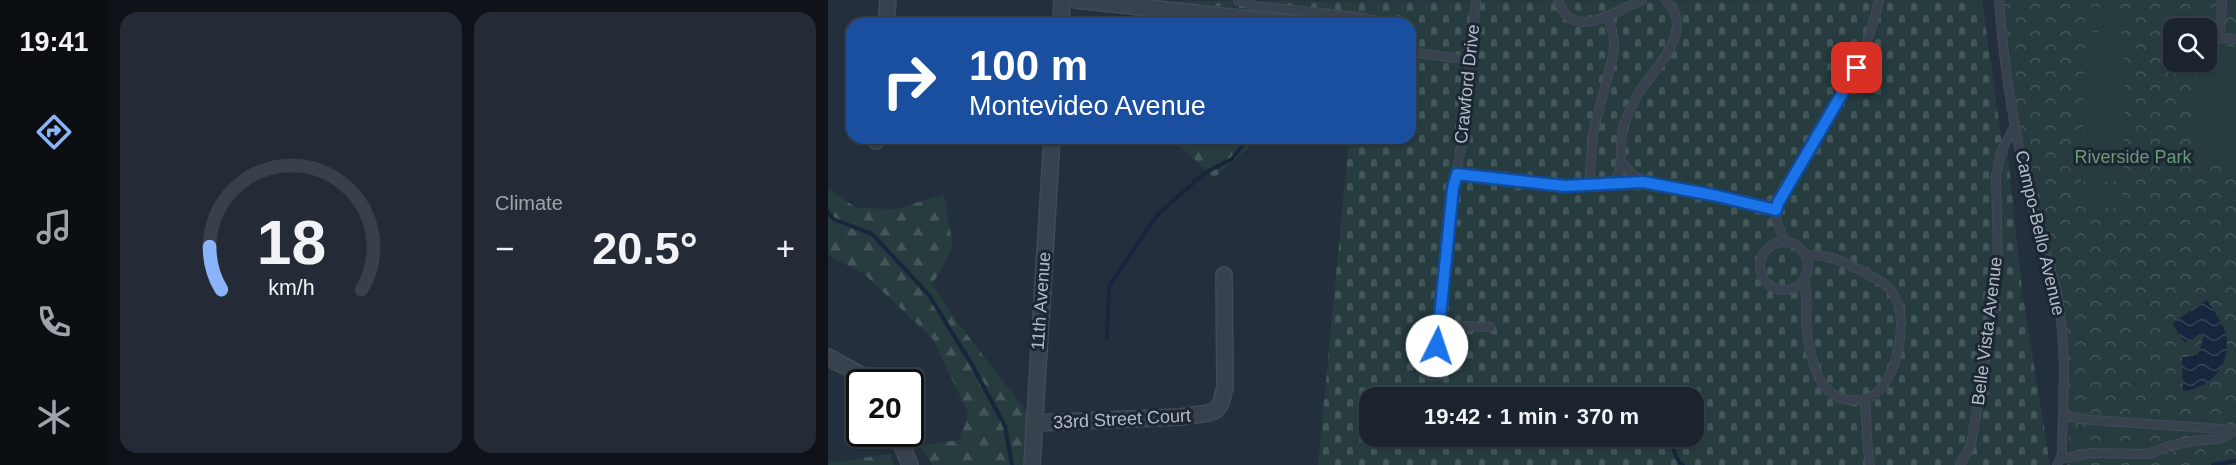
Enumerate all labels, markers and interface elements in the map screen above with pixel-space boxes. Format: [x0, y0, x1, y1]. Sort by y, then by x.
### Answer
map controls [2163, 18, 2217, 72]
button: search [2163, 18, 2217, 72]
street label: Crawford Drive [1451, 23, 1483, 145]
text: 19:41 [19, 27, 89, 57]
icon: right [870, 42, 948, 120]
text: 100 m [969, 42, 1088, 89]
pin [1831, 42, 1882, 93]
icon: arrive [1840, 51, 1873, 84]
text: Montevideo Avenue [969, 91, 1206, 121]
icon: directions [33, 111, 75, 153]
park label: Riverside Park [2074, 147, 2193, 167]
street label: Campo-Bello Avenue [2011, 149, 2069, 317]
text: Climate [495, 192, 563, 214]
icon: music [33, 206, 75, 248]
text: 18 [256, 208, 326, 277]
text: 20.5° [592, 223, 698, 274]
text: − [495, 230, 514, 267]
text: + [776, 230, 795, 267]
street label: 11th Avenue [1028, 251, 1054, 351]
street label: Belle Vista Avenue [1968, 256, 2006, 406]
text: km/h [268, 276, 314, 300]
icon: phone [33, 301, 75, 343]
position arrow [1405, 314, 1469, 378]
speed limit sign: 20 [846, 369, 924, 447]
icon: climate [33, 396, 75, 438]
text: 19:42 · 1 min · 370 m [1424, 404, 1639, 429]
street label: 33rd Street Court [1053, 405, 1191, 433]

